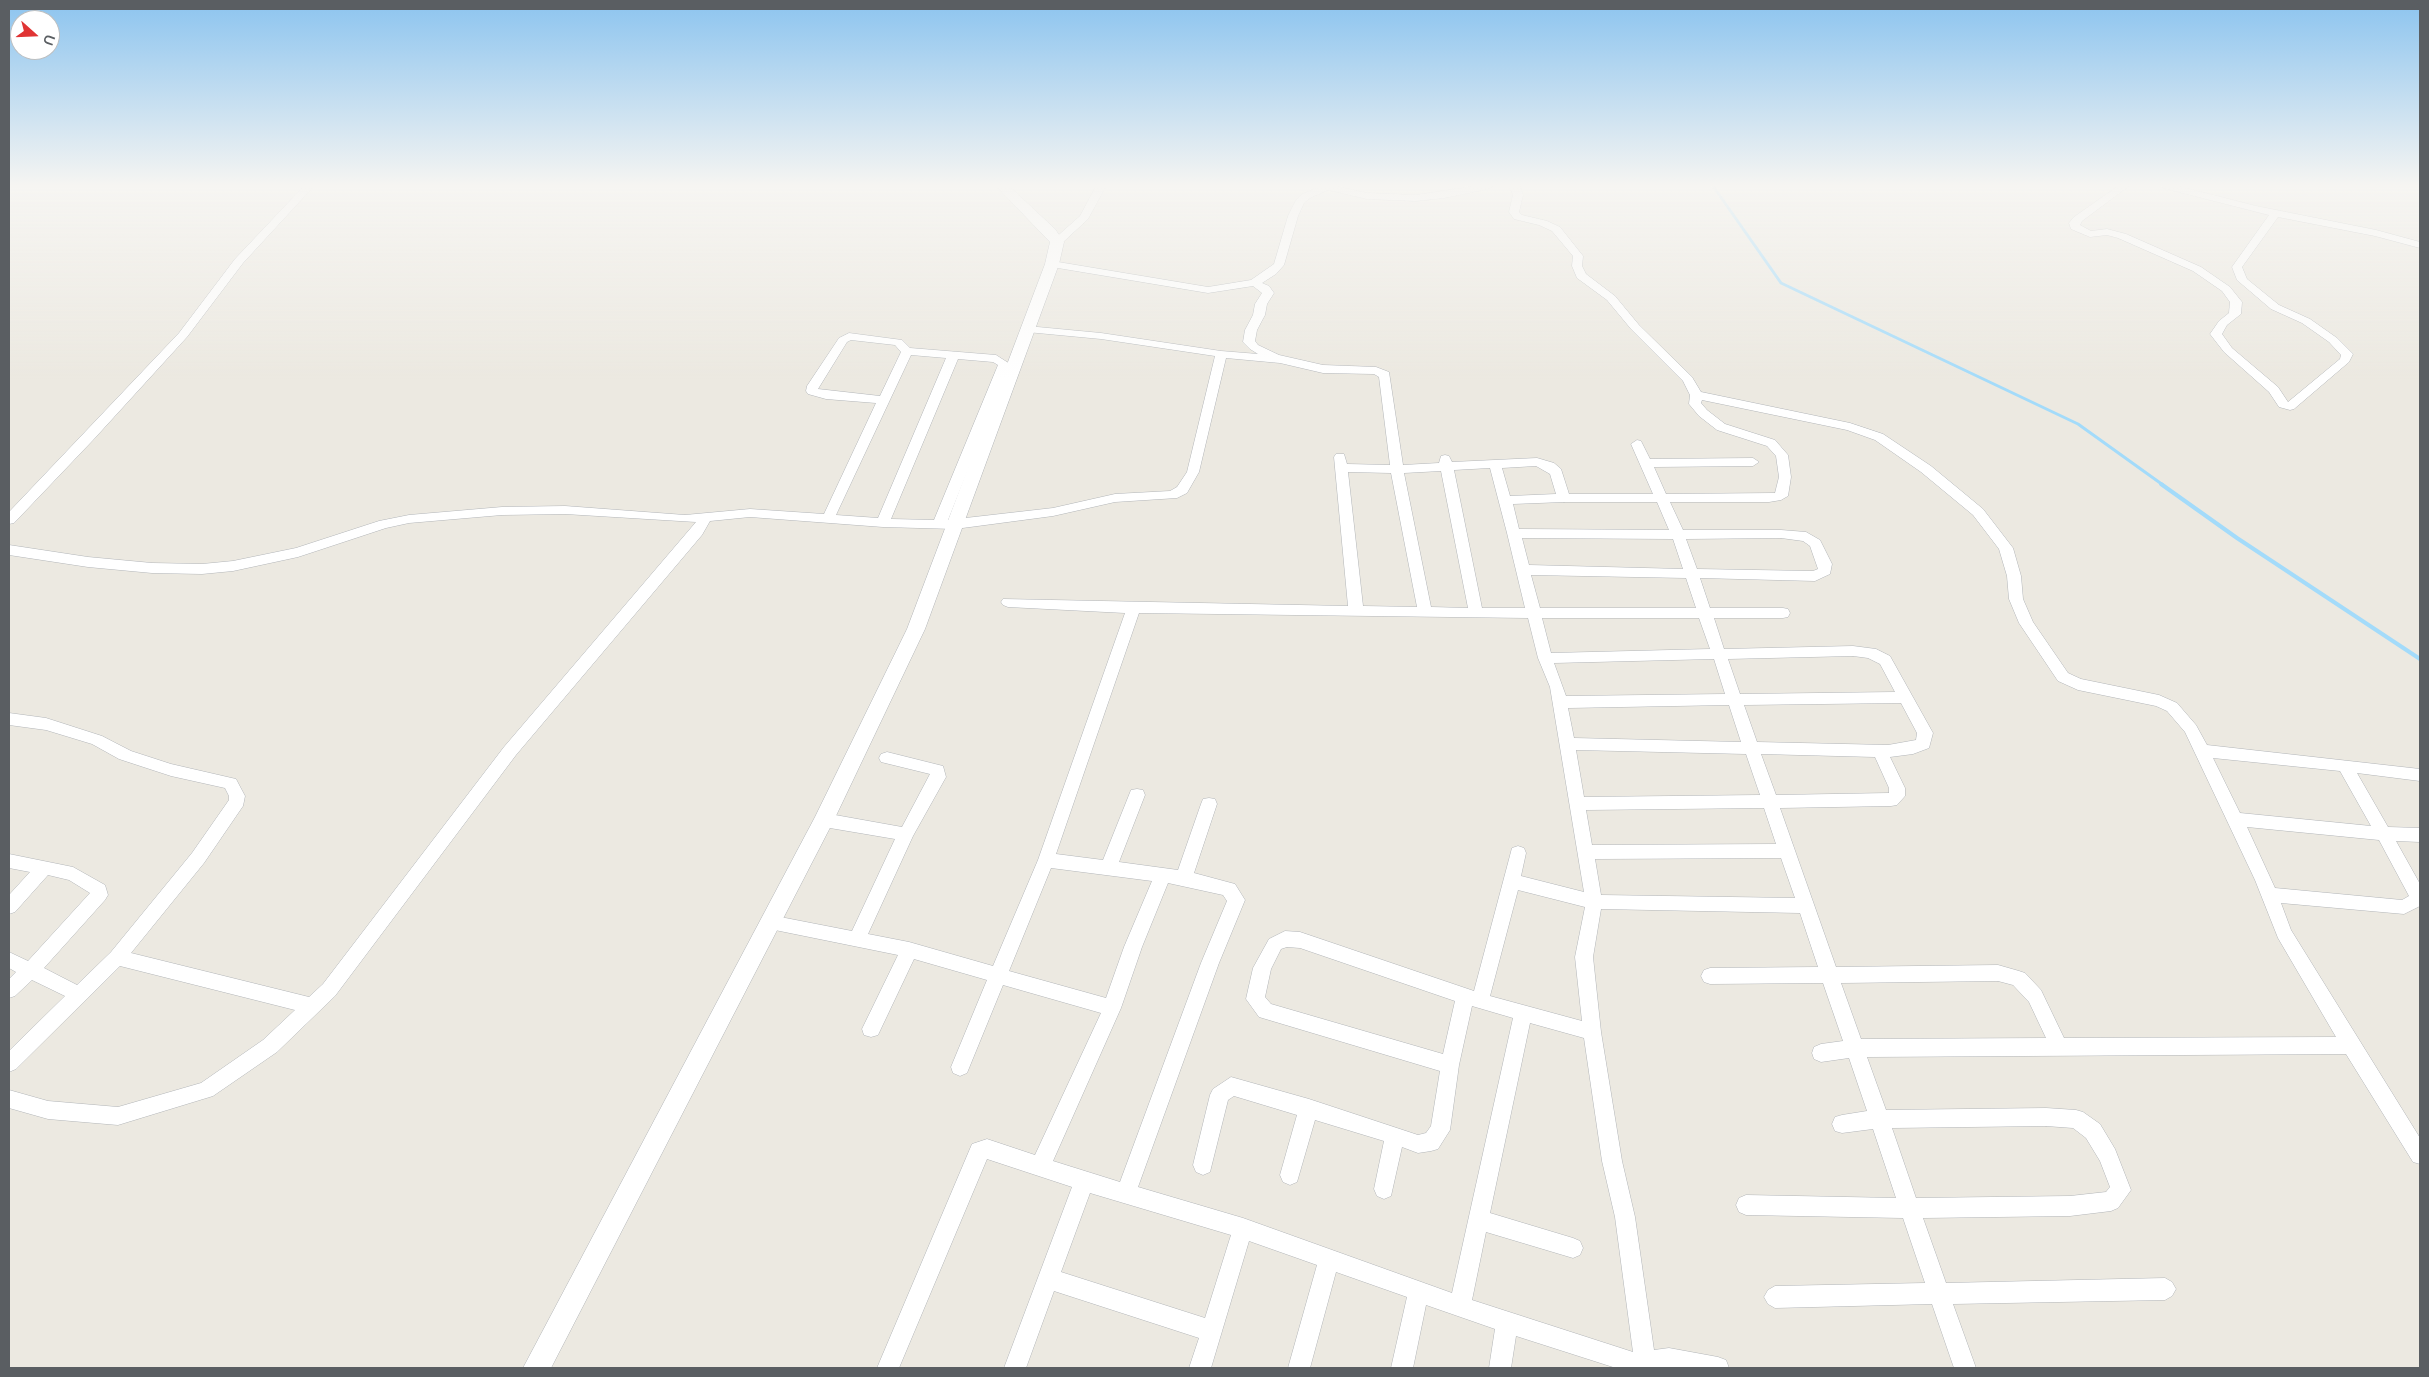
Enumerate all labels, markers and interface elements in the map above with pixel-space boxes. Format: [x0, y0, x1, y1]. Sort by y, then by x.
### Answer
north arrow [10, 10, 60, 60]
text: U [38, 32, 59, 48]

